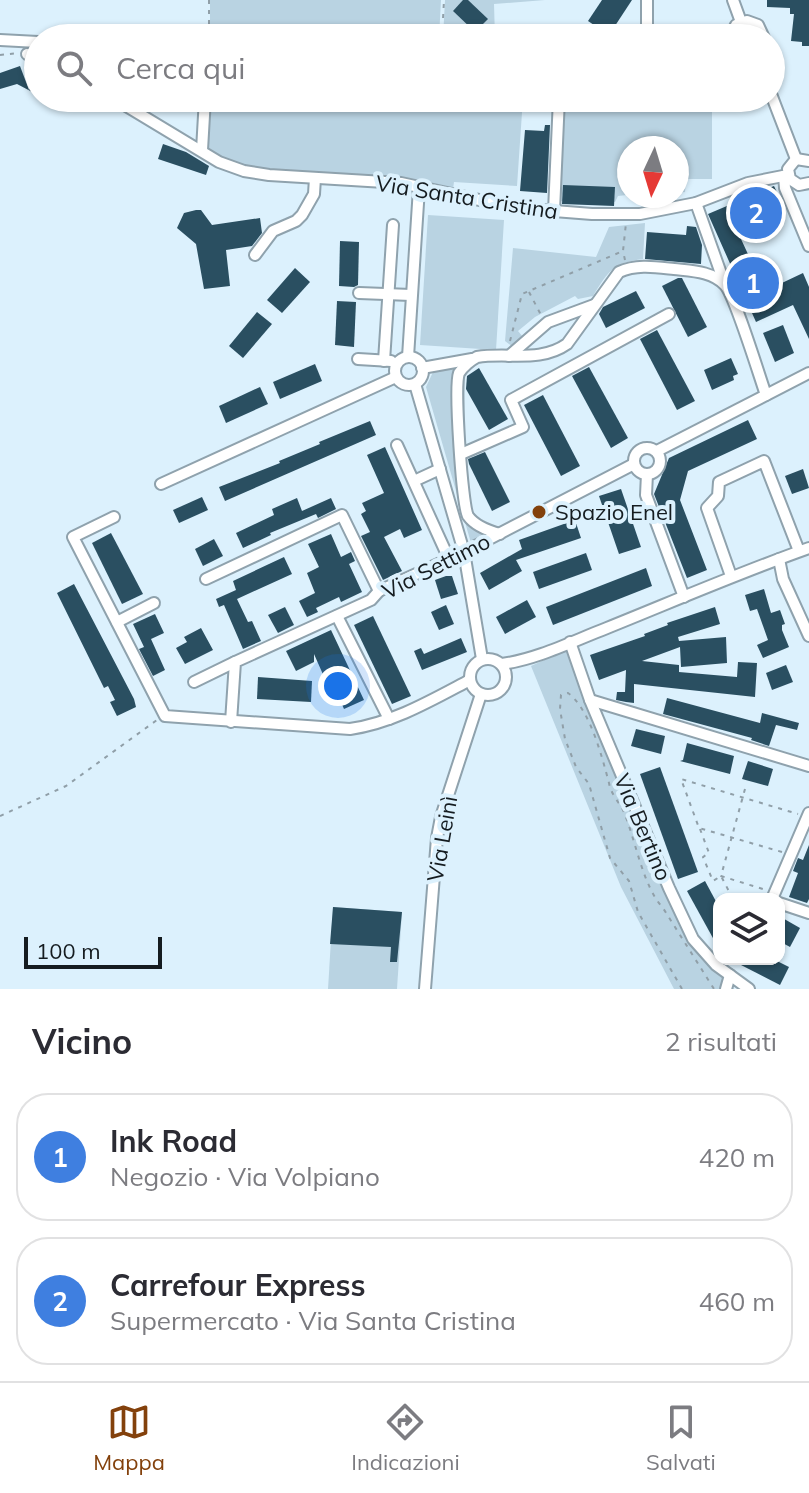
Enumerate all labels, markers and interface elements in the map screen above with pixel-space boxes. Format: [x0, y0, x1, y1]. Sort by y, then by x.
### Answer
search box [24, 24, 785, 112]
icon: search [52, 46, 96, 90]
text: Cerca qui [116, 49, 246, 87]
north arrow [617, 136, 689, 208]
street label: Via Santa Cristina [374, 169, 560, 225]
pin: 2 [730, 183, 782, 243]
pin: 1 [727, 253, 779, 313]
place label: Spazio Enel [555, 498, 673, 526]
marker: Spazio Enel [530, 503, 548, 521]
street label: Via Settimo [377, 527, 495, 605]
your location [318, 666, 358, 706]
street label: Via Bertino [608, 769, 678, 885]
street label: Via Leinì [421, 794, 463, 884]
map controls [713, 893, 785, 965]
button: layers [713, 893, 785, 965]
scale bar [24, 933, 162, 969]
text: 100 m [36, 937, 101, 965]
text: Vicino [32, 1020, 132, 1063]
text: 2 risultati [665, 1025, 777, 1058]
text: Ink Road [110, 1122, 237, 1160]
text: 1 [52, 1141, 68, 1174]
text: 420 m [699, 1141, 775, 1174]
text: Negozio · Via Volpiano [110, 1160, 380, 1193]
text: Carrefour Express [110, 1266, 366, 1304]
text: 2 [52, 1285, 68, 1318]
text: 460 m [699, 1285, 775, 1318]
text: Supermercato · Via Santa Cristina [110, 1304, 516, 1337]
tab: Mappa [93, 1400, 165, 1476]
tab: Indicazioni [351, 1400, 460, 1476]
tab: Salvati [646, 1400, 716, 1476]

